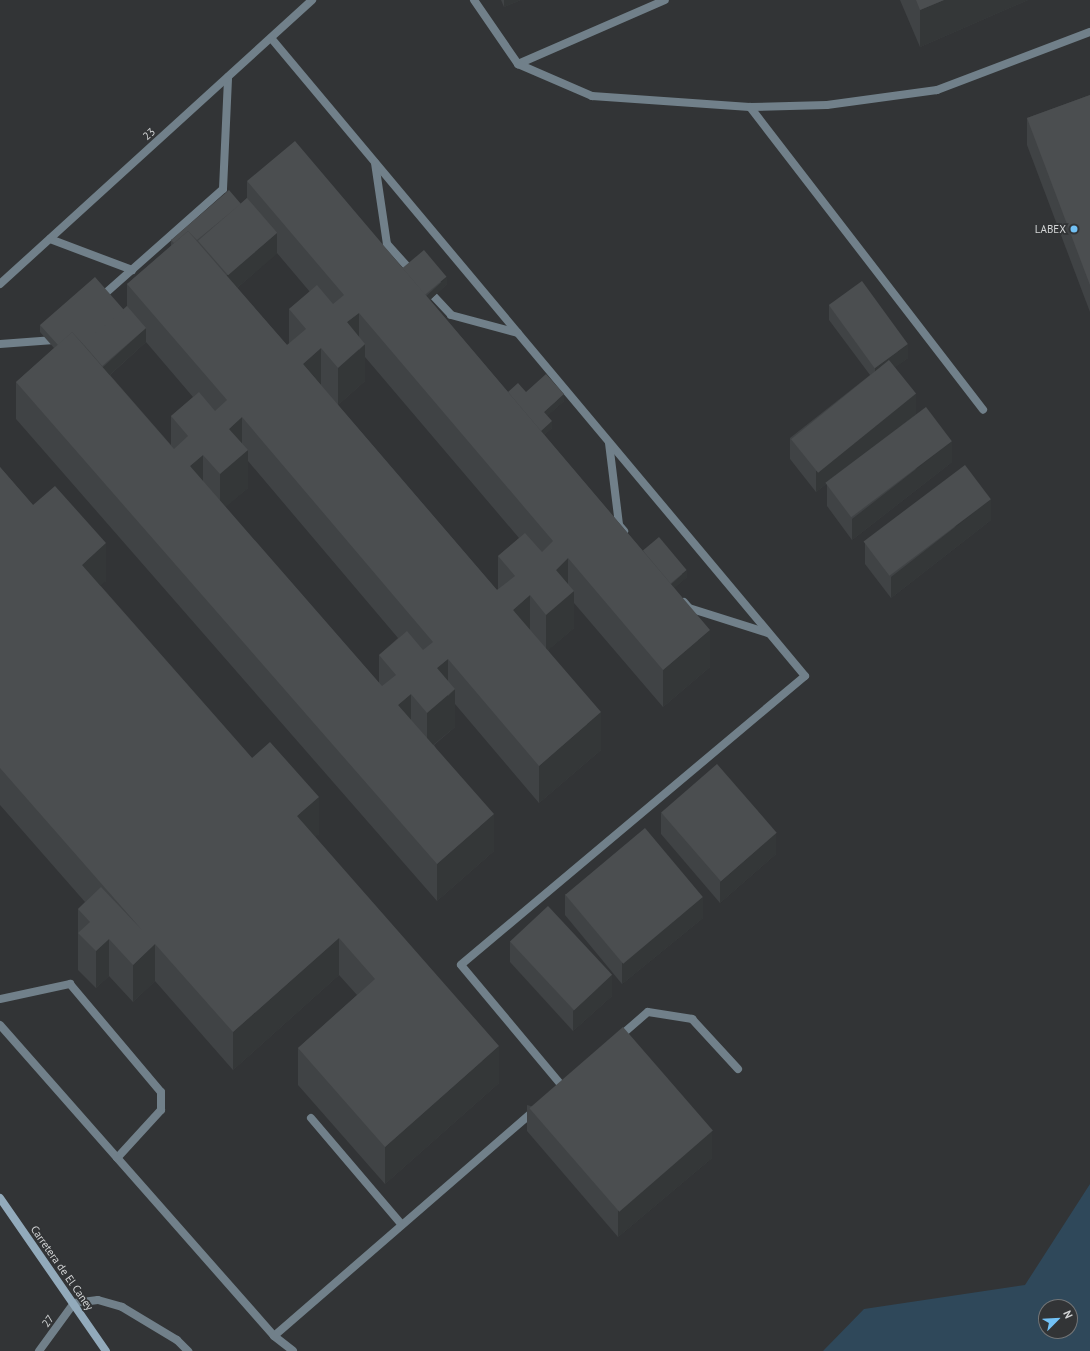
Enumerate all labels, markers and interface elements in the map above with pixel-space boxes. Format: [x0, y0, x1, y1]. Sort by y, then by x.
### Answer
street label: 23 [140, 125, 158, 143]
place label: LABEX [1035, 222, 1066, 236]
marker: LABEX [1069, 224, 1079, 234]
street label: Carretera de El Caney [28, 1223, 96, 1313]
north arrow [1038, 1299, 1078, 1339]
text: N [1060, 1308, 1076, 1321]
street label: 27 [39, 1312, 57, 1330]

